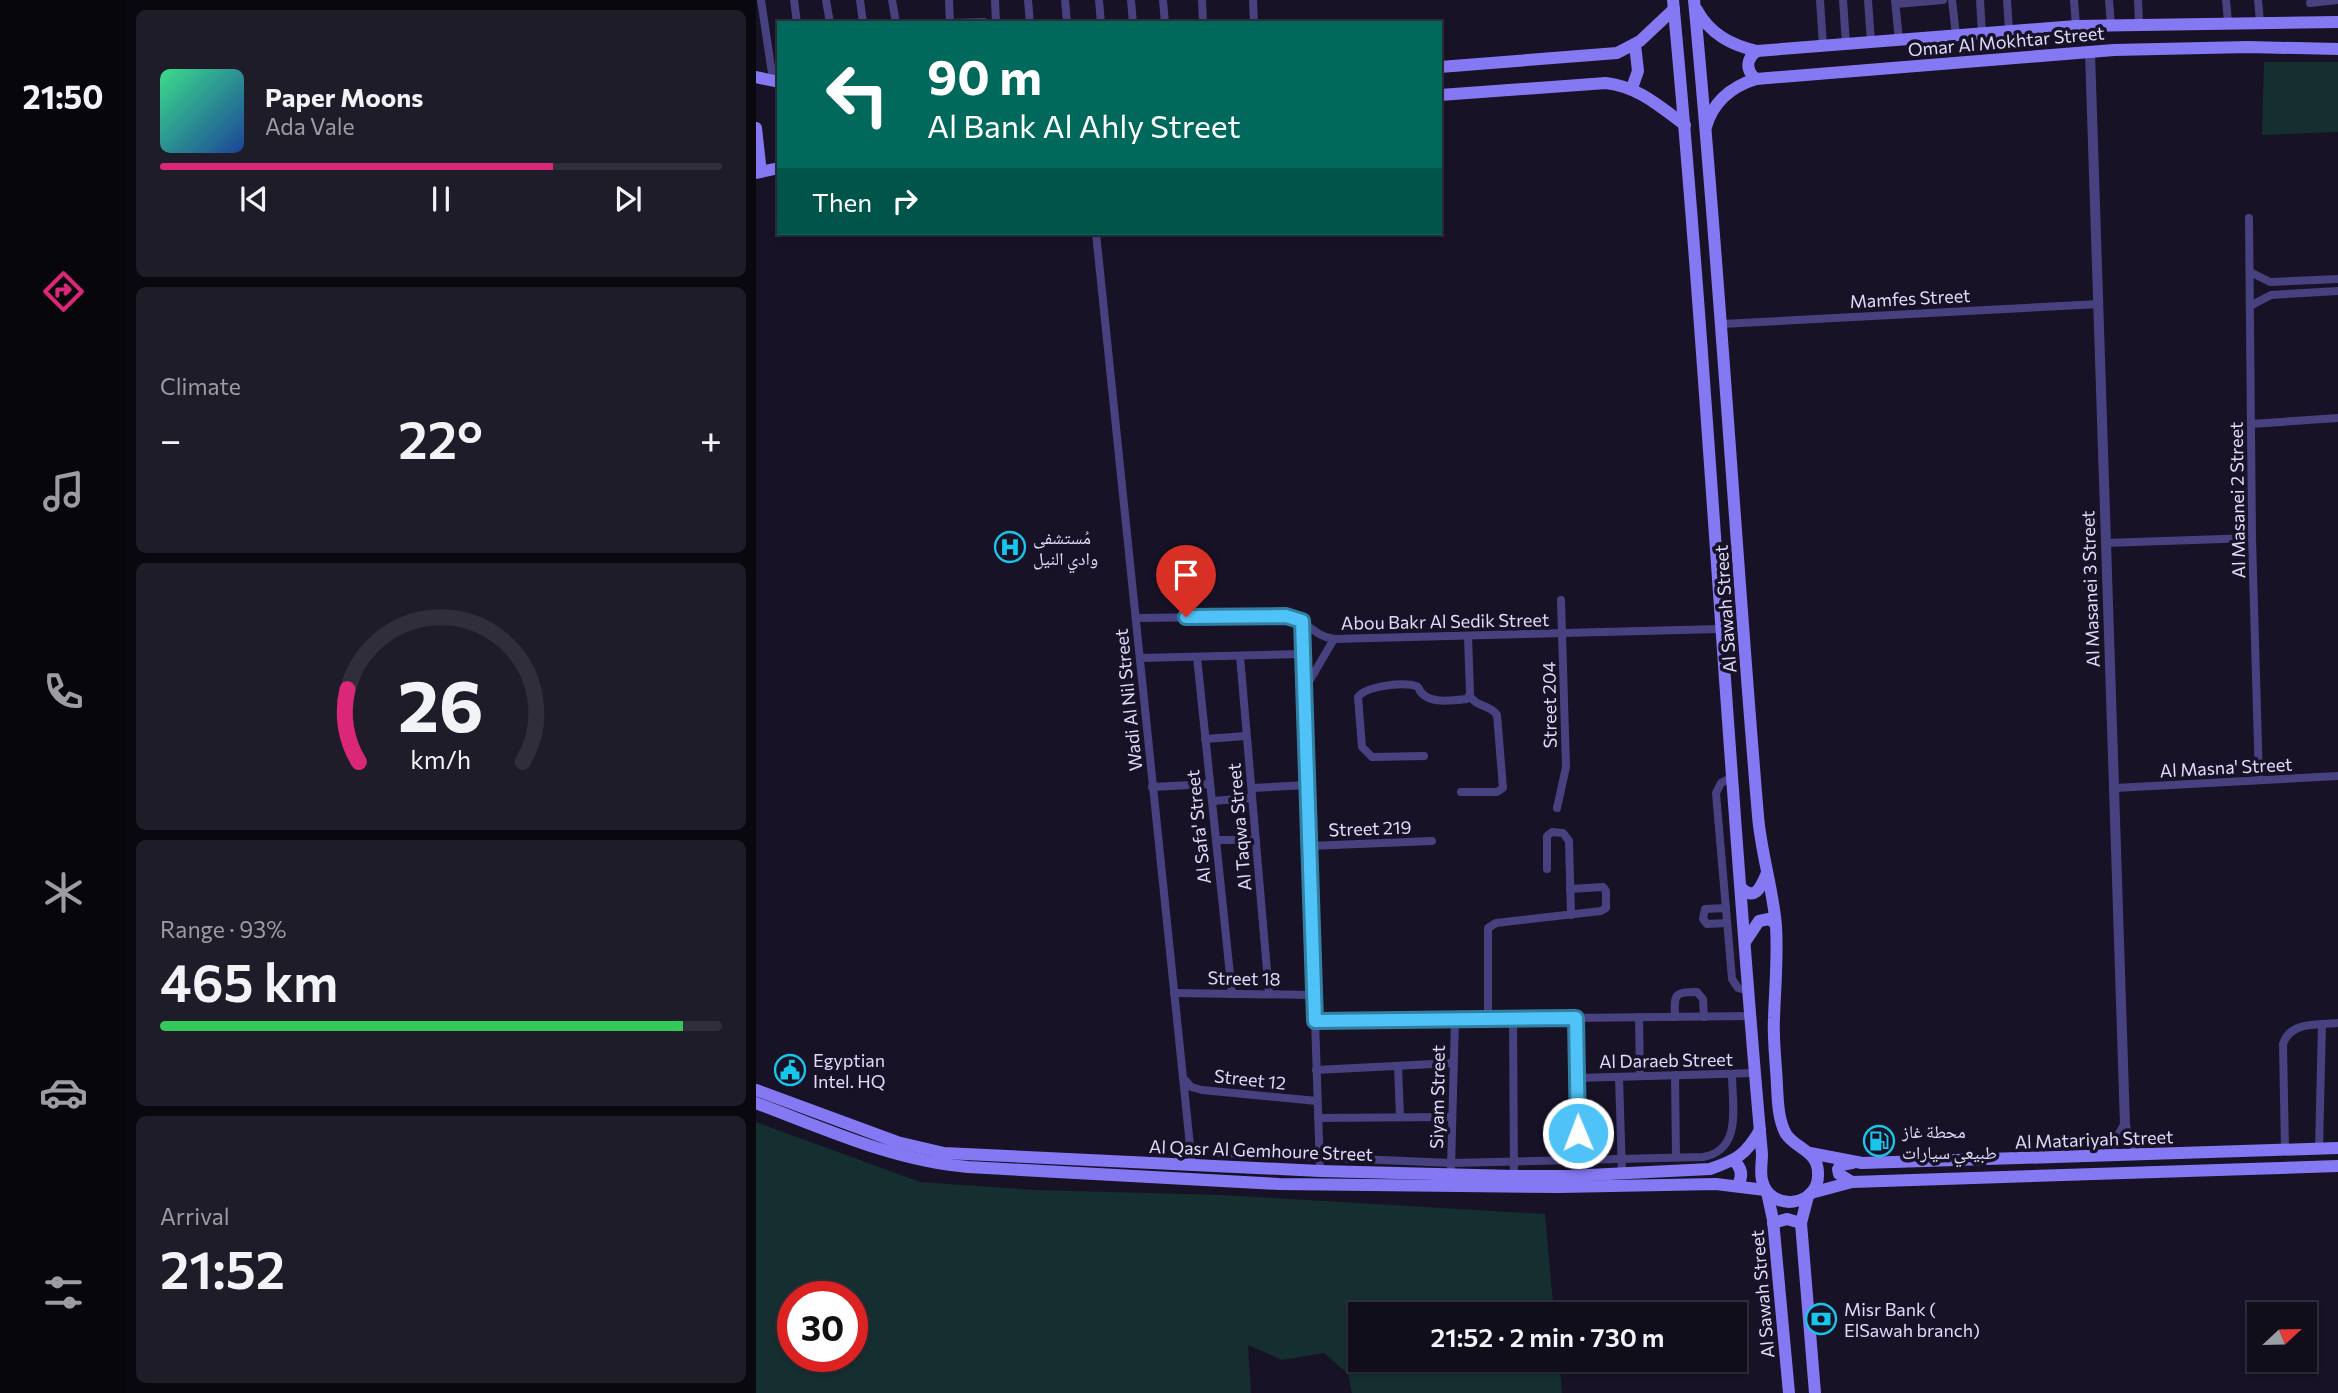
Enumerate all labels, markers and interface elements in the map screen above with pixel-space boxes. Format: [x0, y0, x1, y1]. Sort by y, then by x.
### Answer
street label: Omar Al Mokhtar Street [1907, 21, 2105, 61]
text: 90 m [927, 45, 1042, 105]
icon: left [812, 49, 903, 140]
text: 21:50 [22, 76, 104, 116]
text: Paper Moons [265, 81, 423, 112]
text: Al Bank Al Ahly Street [927, 105, 1241, 145]
text: Ada Vale [265, 112, 355, 140]
icon: previous [235, 180, 273, 218]
icon: pause [422, 180, 460, 218]
icon: next [609, 180, 647, 218]
icon: right [886, 182, 924, 220]
text: Then [812, 186, 872, 217]
icon: directions [39, 267, 88, 316]
street label: Mamfes Street [1849, 284, 1971, 312]
text: Climate [160, 372, 241, 400]
text: 22° [398, 406, 483, 470]
text: − [160, 415, 182, 462]
text: + [700, 415, 722, 462]
street label: Al Masanei 2 Street [2225, 421, 2249, 579]
icon: music [39, 467, 88, 516]
street label: Al Masanei 3 Street [2076, 510, 2104, 668]
place label: مُستشفى وادي النيل [1033, 526, 1098, 574]
hospital icon: مُستشفى وادي النيل [993, 530, 1027, 564]
street label: Al Sawah Street [1710, 544, 1740, 674]
pin [1156, 545, 1216, 617]
icon: arrive [1167, 556, 1205, 594]
street label: Abou Bakr Al Sedik Street [1341, 608, 1549, 634]
street label: Wadi Al Nil Street [1110, 628, 1146, 772]
text: 26 [398, 659, 484, 748]
street label: Street 204 [1537, 661, 1561, 749]
icon: phone [39, 667, 88, 716]
text: km/h [411, 744, 471, 774]
street label: Al Masna' Street [2159, 753, 2293, 781]
street label: Al Taqwa Street [1222, 762, 1256, 892]
street label: Al Safa' Street [1181, 769, 1215, 885]
street label: Street 219 [1328, 816, 1412, 840]
icon: climate [39, 868, 88, 917]
text: Range · 93% [160, 915, 286, 943]
text: 465 km [160, 949, 338, 1013]
street label: Street 18 [1207, 966, 1281, 990]
street label: Siyam Street [1425, 1045, 1449, 1149]
street label: Al Daraeb Street [1599, 1048, 1733, 1072]
place label: Egyptian Intel. HQ [813, 1049, 886, 1092]
public building icon: Egyptian Intel. HQ [773, 1053, 807, 1087]
street label: Street 12 [1213, 1064, 1287, 1094]
icon: car [39, 1068, 88, 1117]
position arrow [1541, 1096, 1615, 1170]
place label: محطة غاز طبيعي سيارات [1901, 1120, 1997, 1168]
fuel station icon: محطة غاز طبيعي سيارات [1862, 1124, 1896, 1158]
street label: Al Matariyah Street [2014, 1125, 2174, 1153]
street label: Al Qasr Al Gemhoure Street [1149, 1135, 1373, 1165]
text: Arrival [160, 1202, 230, 1230]
street label: Al Sawah Street [1745, 1229, 1779, 1359]
text: 21:52 [160, 1236, 285, 1300]
icon: filters [39, 1268, 88, 1317]
speed limit sign: 30 [777, 1281, 868, 1372]
place label: Misr Bank ( ElSawah branch) [1844, 1298, 1980, 1341]
bank icon: Misr Bank ( ElSawah branch) [1804, 1302, 1838, 1336]
north arrow [2247, 1302, 2317, 1372]
map controls [2247, 1302, 2317, 1372]
text: 21:52 · 2 min · 730 m [1430, 1321, 1665, 1352]

